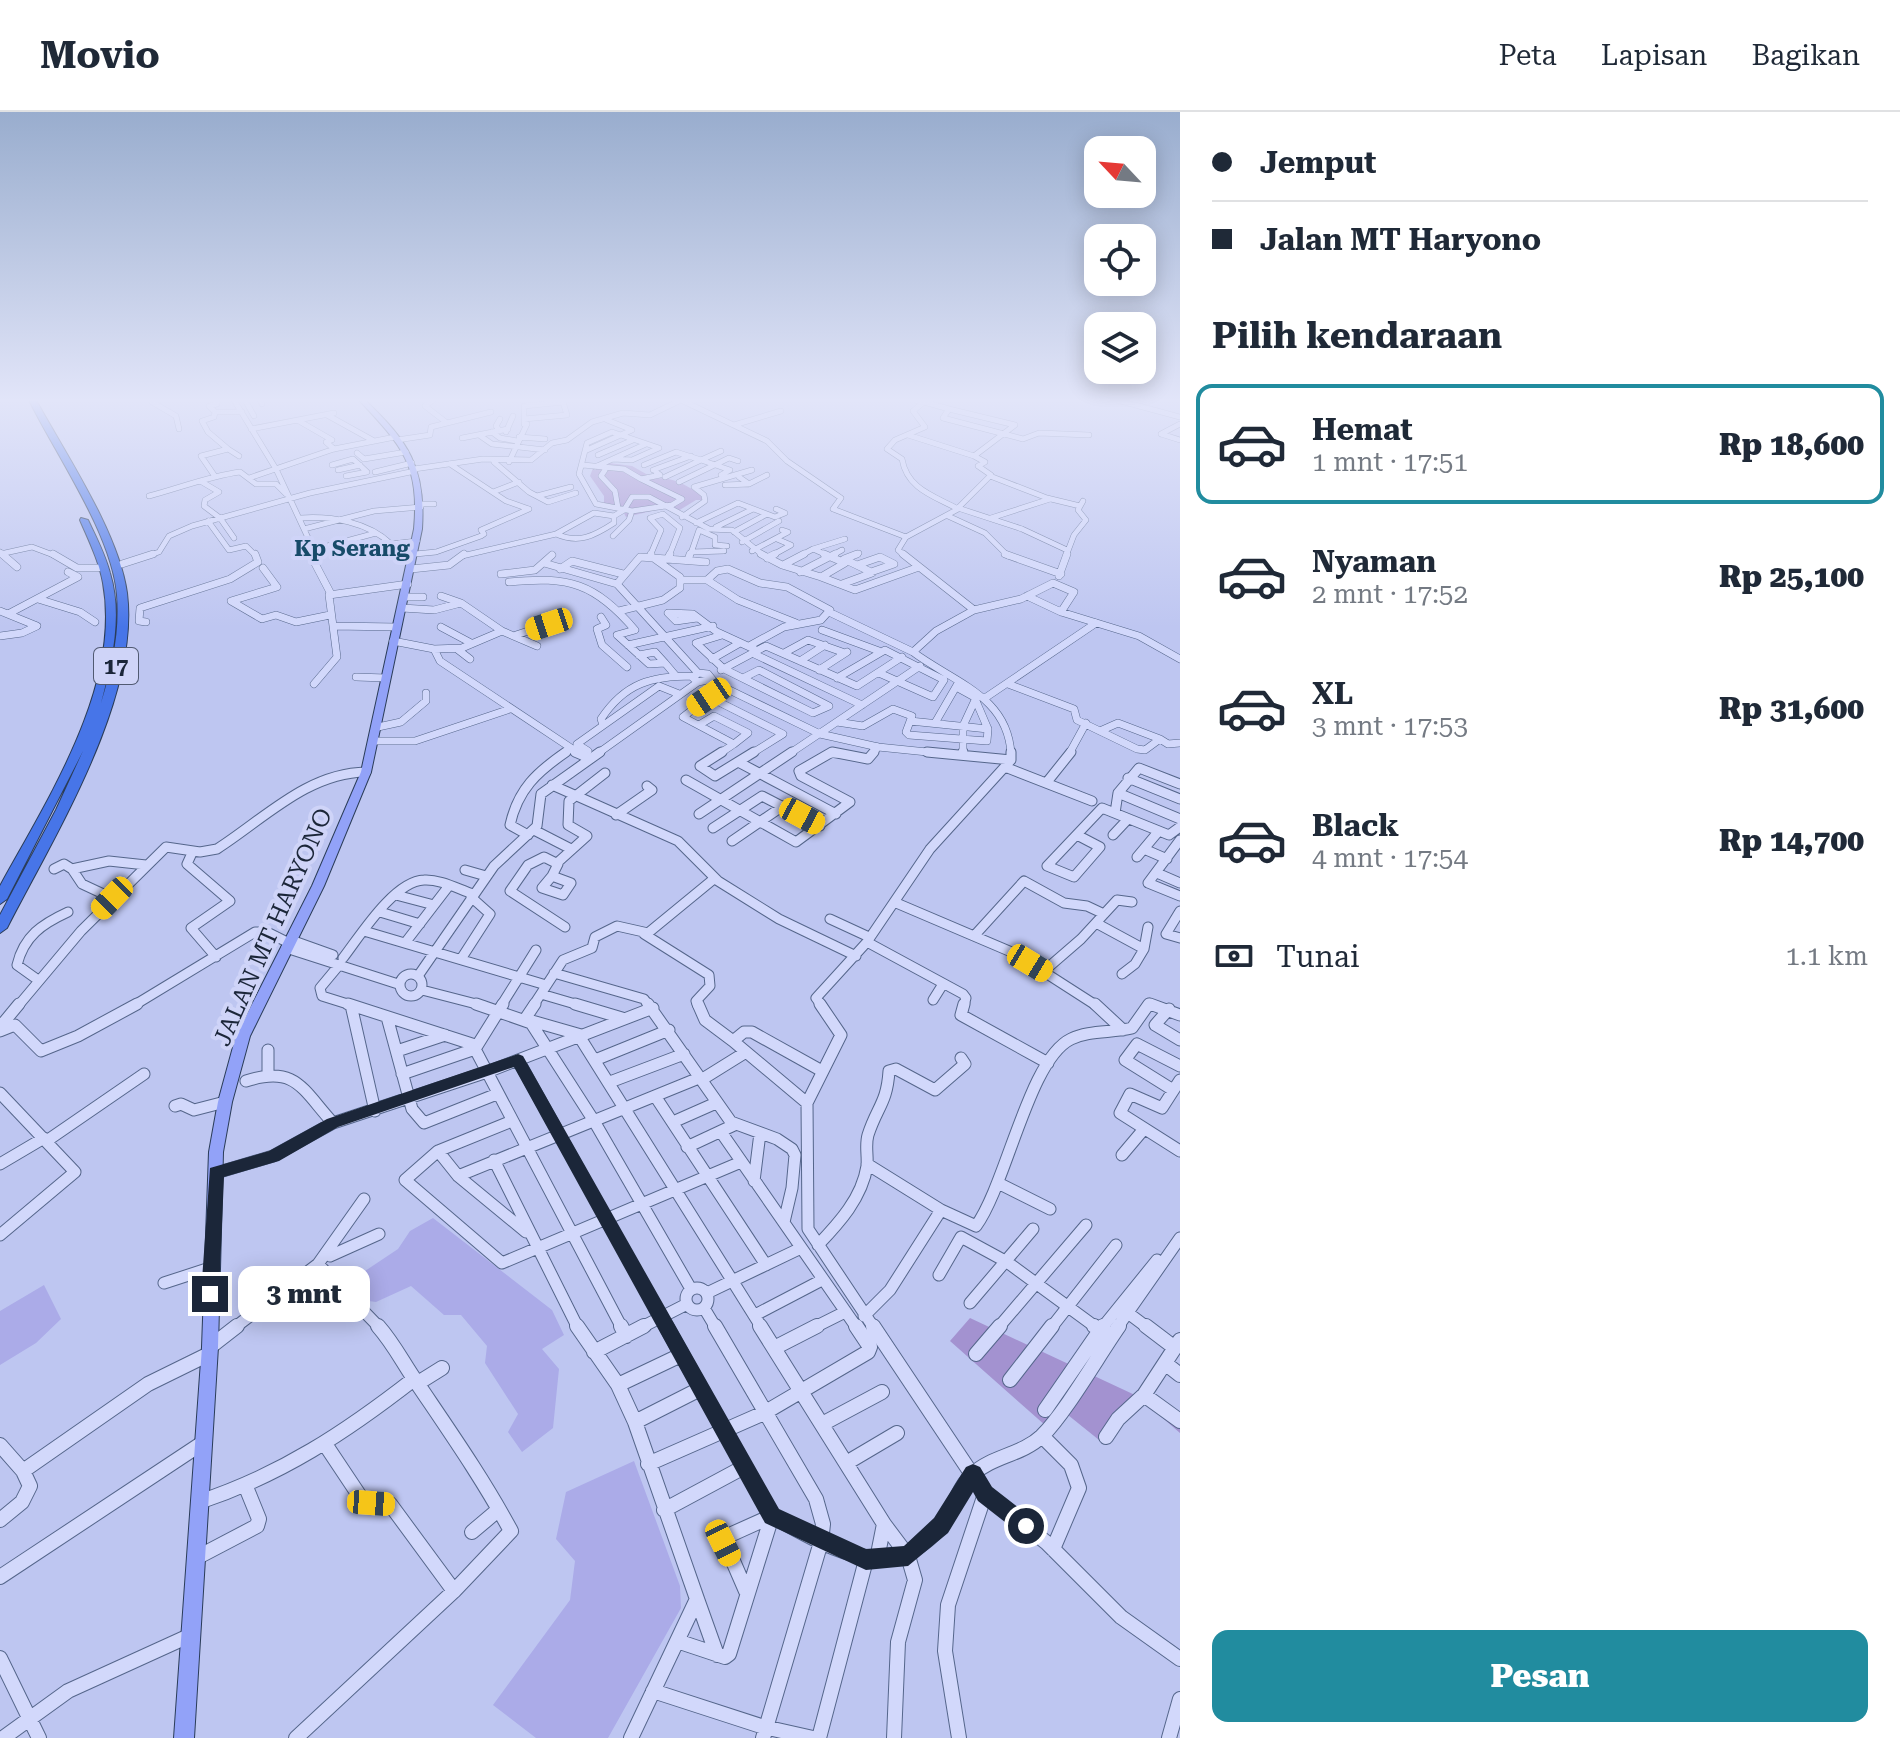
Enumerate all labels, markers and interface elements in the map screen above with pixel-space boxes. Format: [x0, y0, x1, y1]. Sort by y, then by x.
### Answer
text: Movio [40, 33, 160, 77]
text: Peta [1499, 39, 1557, 72]
text: Lapisan [1601, 39, 1707, 72]
text: Bagikan [1751, 39, 1860, 72]
north arrow [1084, 136, 1156, 208]
map controls [1084, 136, 1156, 384]
text: Jemput [1260, 145, 1376, 180]
text: Jalan MT Haryono [1260, 222, 1541, 257]
button: locate [1084, 224, 1156, 296]
button: layers [1084, 312, 1156, 384]
text: Pilih kendaraan [1212, 315, 1502, 357]
icon: car [1216, 408, 1288, 480]
text: Hemat [1312, 412, 1413, 447]
text: Rp 18,600 [1719, 427, 1864, 462]
text: 1 mnt · 17:51 [1312, 447, 1468, 477]
district label: Kp Serang [294, 536, 410, 561]
icon: car [1216, 540, 1288, 612]
text: Nyaman [1312, 544, 1437, 579]
text: Rp 25,100 [1719, 559, 1864, 594]
text: 2 mnt · 17:52 [1312, 579, 1468, 609]
car [522, 605, 576, 643]
road number: 17 [94, 648, 138, 684]
icon: car [1216, 672, 1288, 744]
car [682, 674, 736, 720]
text: XL [1312, 676, 1353, 711]
text: Rp 31,600 [1719, 691, 1864, 726]
text: 3 mnt · 17:53 [1312, 711, 1468, 741]
car [775, 794, 829, 838]
street label: JALAN MT HARYONO [208, 804, 338, 1050]
icon: car [1216, 804, 1288, 876]
text: Black [1312, 808, 1399, 843]
text: Rp 14,700 [1719, 823, 1864, 858]
text: 4 mnt · 17:54 [1312, 843, 1468, 873]
car [87, 872, 137, 924]
icon: cash [1212, 934, 1256, 978]
text: Tunai [1276, 939, 1360, 974]
car [1003, 940, 1057, 986]
text: 1.1 km [1785, 941, 1868, 971]
callout: 3 mnt [238, 1266, 370, 1322]
route end [192, 1276, 228, 1312]
text: 3 mnt [266, 1279, 342, 1309]
car [346, 1489, 396, 1517]
route start [1008, 1508, 1044, 1544]
car [702, 1516, 744, 1570]
button: Pesan [1212, 1630, 1868, 1722]

